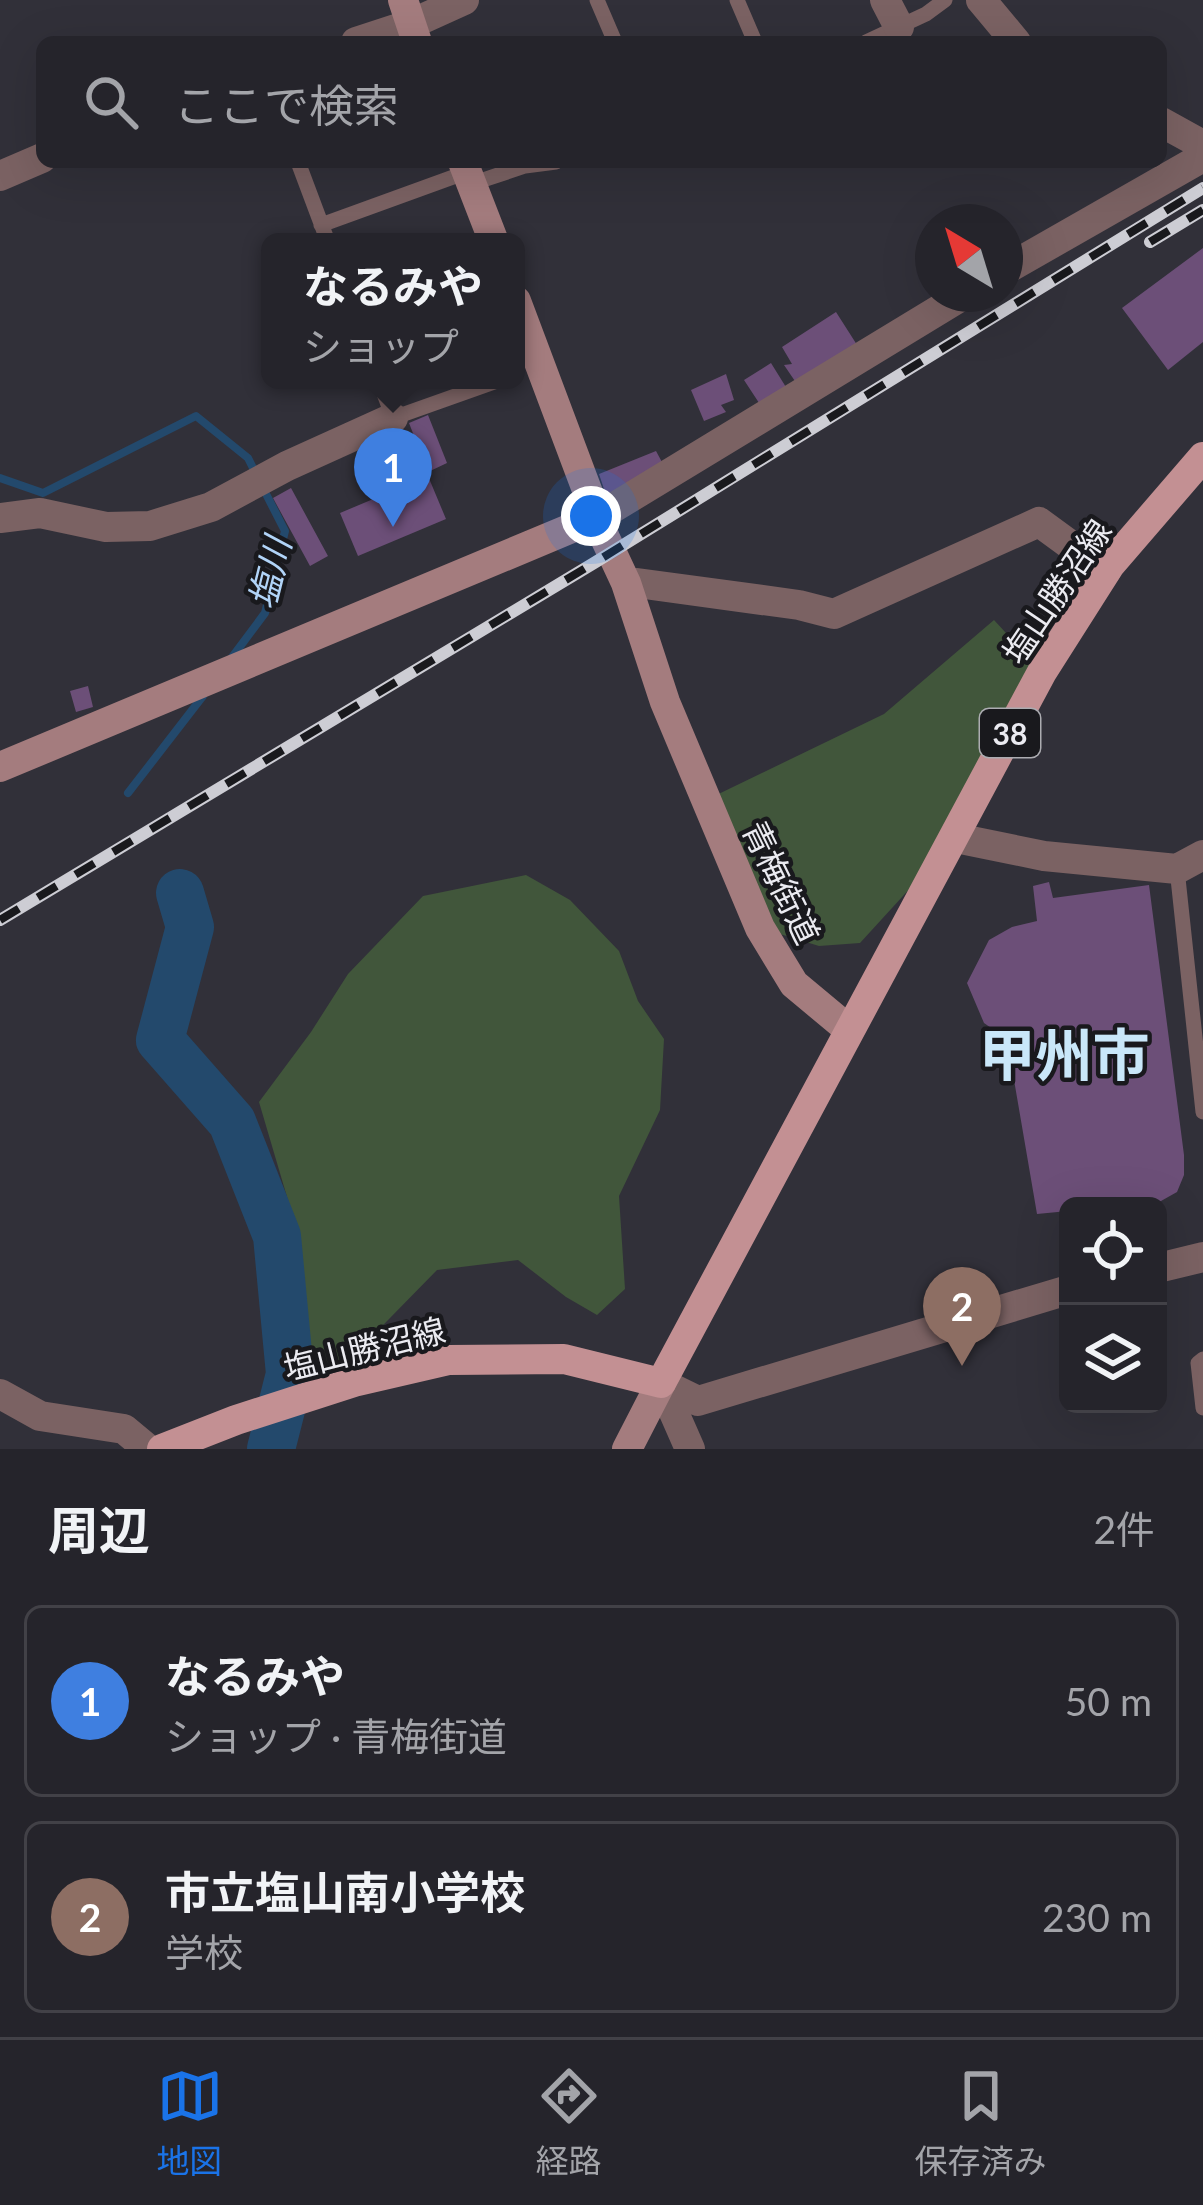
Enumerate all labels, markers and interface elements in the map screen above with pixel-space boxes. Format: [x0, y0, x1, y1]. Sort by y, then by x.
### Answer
search box [36, 36, 1167, 168]
icon: search [78, 69, 144, 135]
text: ここで検索 [174, 78, 399, 132]
north arrow [915, 204, 1023, 312]
popup [261, 233, 525, 389]
text: なるみや [303, 259, 483, 313]
text: ショップ [303, 323, 459, 369]
pin: 1 [354, 428, 432, 527]
your location [561, 486, 621, 546]
street label: 塩山勝沼線 [993, 511, 1119, 671]
water label: 塩川 [239, 529, 300, 613]
road number: 38 [980, 709, 1040, 757]
street label: 青梅街道 [735, 814, 829, 950]
district label: 甲州市 [979, 1020, 1150, 1088]
map controls [1059, 1197, 1167, 1413]
button: locate [1059, 1197, 1167, 1305]
pin: 2 [923, 1267, 1001, 1366]
button: layers [1059, 1305, 1167, 1413]
street label: 塩山勝沼線 [279, 1309, 449, 1387]
text: 周辺 [48, 1499, 150, 1560]
text: 2件 [1093, 1506, 1155, 1552]
text: なるみや [165, 1649, 345, 1703]
text: 1 [79, 1678, 101, 1724]
text: 50 m [1065, 1678, 1152, 1724]
text: ショップ · 青梅街道 [165, 1713, 507, 1759]
text: 市立塩山南小学校 [165, 1865, 525, 1919]
text: 2 [79, 1894, 101, 1940]
text: 230 m [1042, 1894, 1152, 1940]
text: 学校 [165, 1929, 243, 1975]
tab: 地図 [157, 2063, 223, 2183]
tab: 経路 [536, 2063, 602, 2183]
tab: 保存済み [915, 2063, 1047, 2183]

